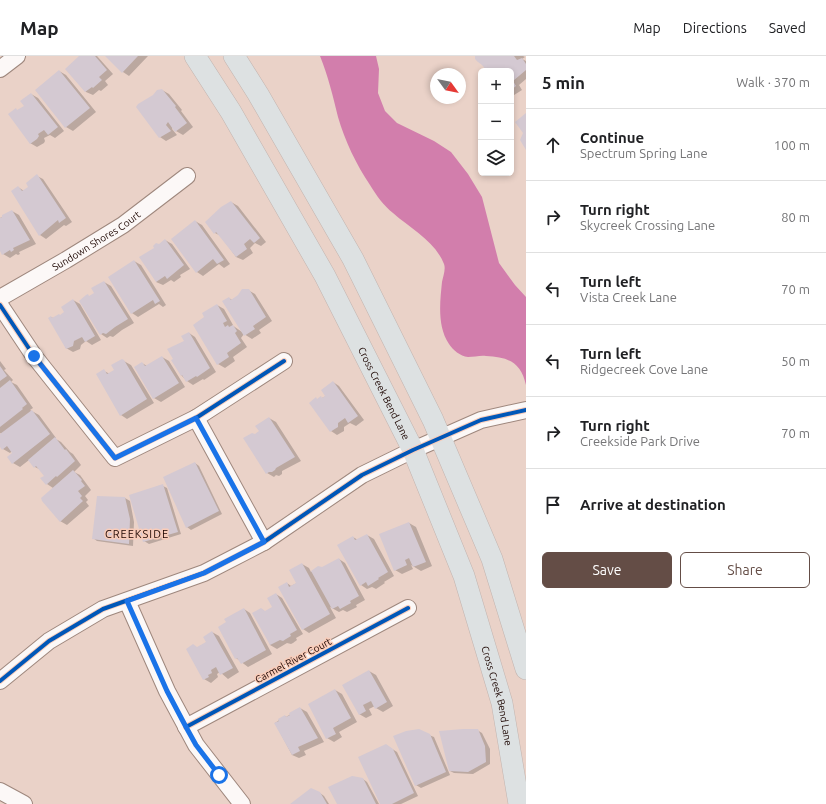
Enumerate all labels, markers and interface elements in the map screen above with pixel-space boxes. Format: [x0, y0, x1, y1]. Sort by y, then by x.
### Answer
text: Map [20, 17, 59, 39]
text: Map [633, 20, 661, 36]
text: Directions [683, 20, 747, 36]
text: Saved [769, 20, 806, 36]
north arrow [430, 68, 466, 104]
map controls [478, 68, 514, 176]
button: + [478, 68, 514, 104]
text: 5 min [542, 73, 585, 92]
text: Walk · 370 m [736, 75, 810, 89]
button: − [478, 104, 514, 140]
text: Continue [580, 129, 644, 146]
icon: ahead [542, 134, 564, 156]
text: 100 m [774, 138, 810, 152]
button: layers [478, 140, 514, 176]
text: Spectrum Spring Lane [580, 146, 708, 160]
text: Turn right [580, 201, 650, 218]
icon: right [542, 206, 564, 228]
street label: Sundown Shores Court [50, 209, 143, 273]
text: 80 m [781, 210, 810, 224]
text: Skycreek Crossing Lane [580, 218, 715, 232]
text: Turn left [580, 273, 641, 290]
icon: left [542, 278, 564, 300]
text: 70 m [781, 282, 810, 296]
text: Vista Creek Lane [580, 290, 677, 304]
street label: Cross Creek Bend Lane [356, 345, 412, 442]
text: Turn left [580, 345, 641, 362]
route end [25, 347, 43, 365]
icon: left [542, 350, 564, 372]
text: 50 m [781, 354, 810, 368]
text: Ridgecreek Cove Lane [580, 362, 708, 376]
text: Turn right [580, 417, 650, 434]
icon: right [542, 422, 564, 444]
text: 70 m [781, 426, 810, 440]
text: Creekside Park Drive [580, 434, 700, 448]
icon: arrive [542, 494, 564, 516]
text: Arrive at destination [580, 496, 726, 513]
district label: CREEKSIDE [105, 528, 169, 540]
button: Save [542, 552, 672, 588]
button: Share [680, 552, 810, 588]
street label: Carmel River Court [253, 636, 333, 685]
street label: Cross Creek Bend Lane [479, 645, 514, 747]
route start [210, 766, 228, 784]

